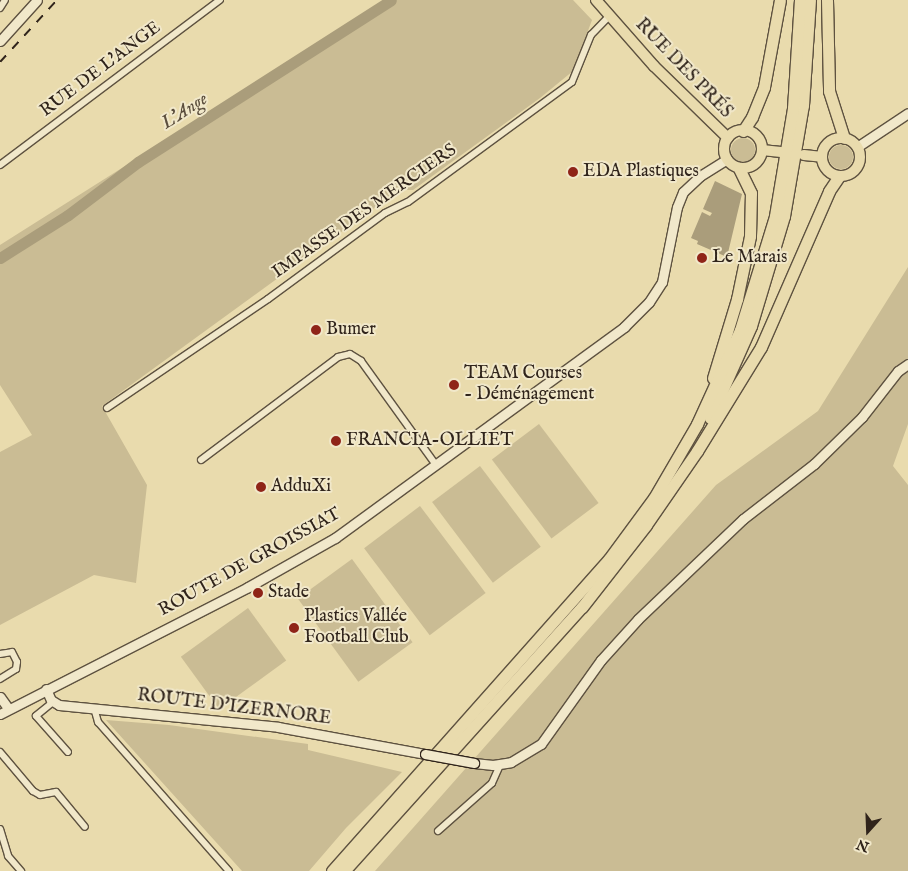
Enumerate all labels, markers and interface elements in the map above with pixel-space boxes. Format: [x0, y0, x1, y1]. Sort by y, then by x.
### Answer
street label: RUE DES PRÉS [630, 15, 736, 123]
street label: RUE DE L'ANGE [36, 18, 166, 122]
water label: L'Ange [157, 89, 213, 135]
street label: IMPASSE DES MERCIERS [269, 140, 461, 284]
place label: EDA Plastiques [583, 161, 699, 183]
marker: EDA Plastiques [567, 166, 579, 178]
place label: Le Marais [712, 247, 787, 269]
marker: Le Marais [696, 252, 708, 264]
place label: Bumer [326, 319, 376, 341]
marker: Bumer [310, 324, 322, 336]
place label: TEAM Courses - Déménagement [464, 364, 594, 406]
marker: TEAM Courses - Déménagement [448, 379, 460, 391]
place label: FRANCIA-OLLIET [346, 430, 513, 452]
marker: FRANCIA-OLLIET [330, 435, 342, 447]
place label: AdduXi [271, 476, 331, 498]
marker: AdduXi [255, 481, 267, 493]
street label: ROUTE DE GROISSIAT [155, 504, 345, 622]
place label: Stade [268, 582, 309, 604]
marker: Stade [252, 587, 264, 599]
place label: Plastics Vallée Football Club [304, 607, 409, 650]
marker: Plastics Vallée Football Club [288, 622, 300, 634]
street label: ROUTE D'IZERNORE [136, 685, 332, 731]
north arrow [843, 806, 893, 856]
text: N [854, 835, 872, 856]

